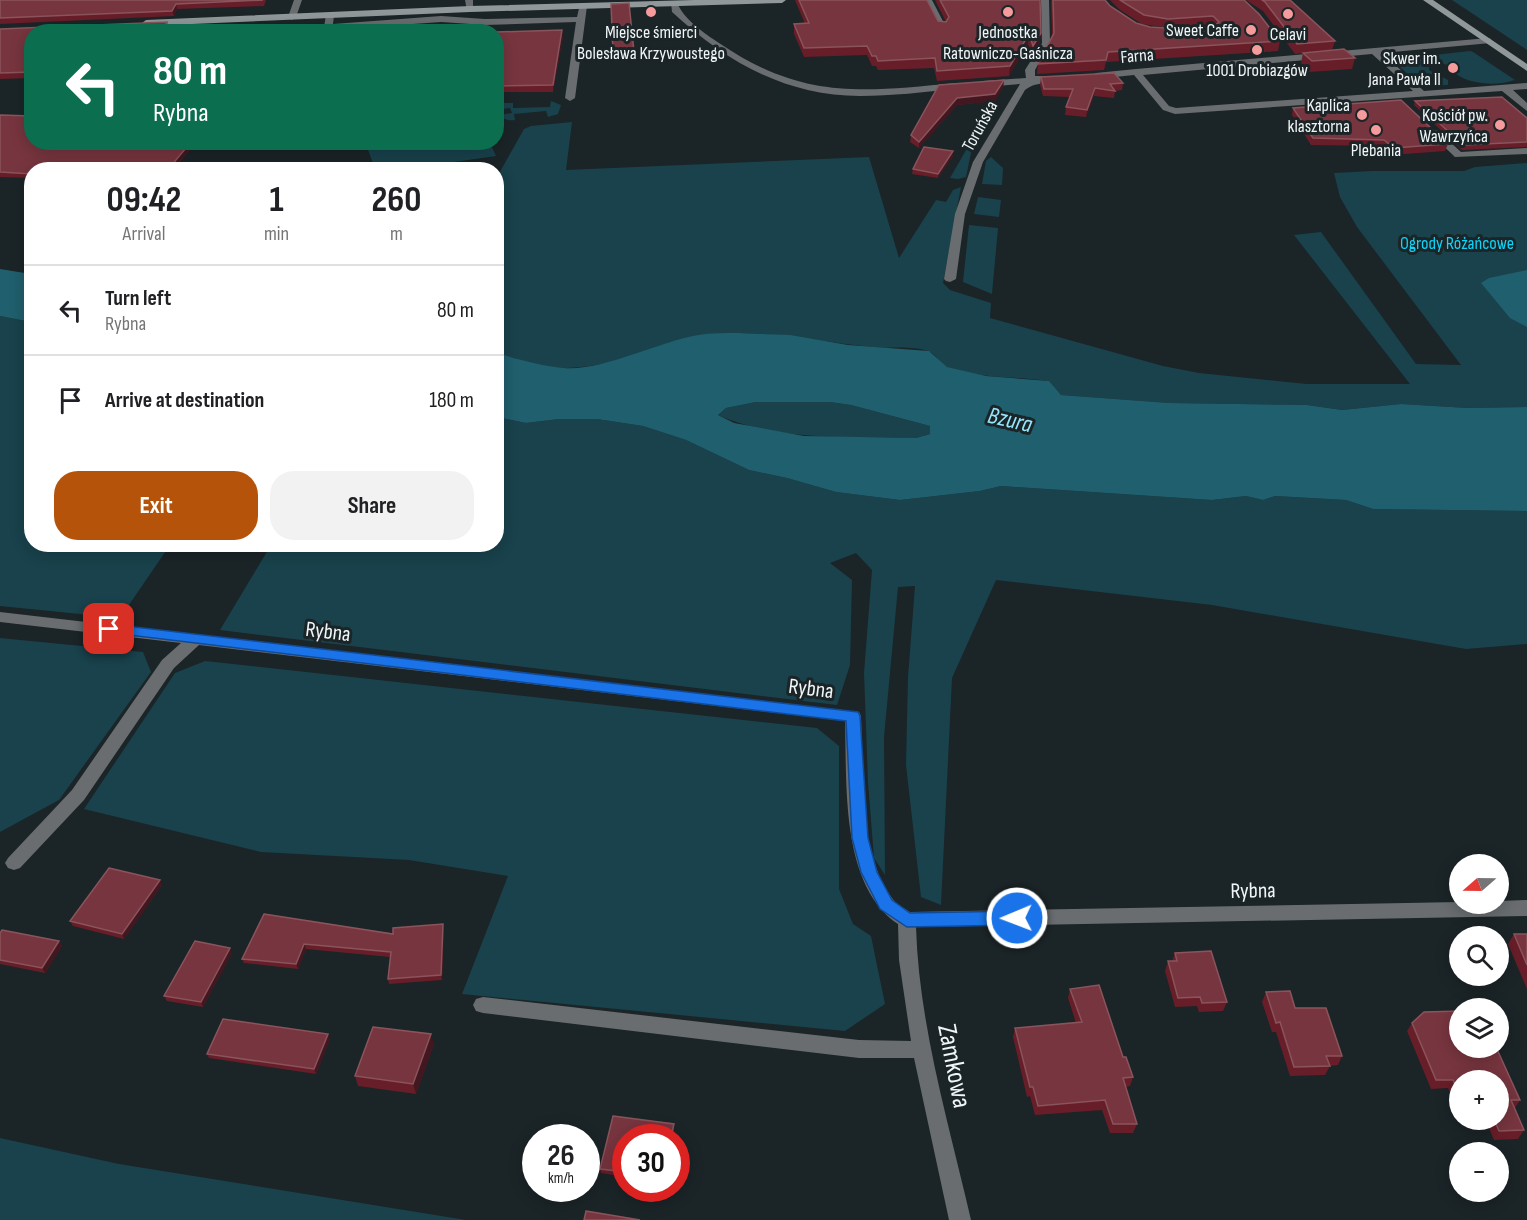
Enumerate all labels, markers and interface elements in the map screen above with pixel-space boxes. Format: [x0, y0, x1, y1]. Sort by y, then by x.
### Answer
marker: Miejsce śmierci Bolesława Krzywoustego [644, 5, 658, 19]
marker: Jednostka Ratowniczo-Gaśnicza [1001, 5, 1015, 19]
marker: Celavi [1281, 7, 1295, 21]
place label: Sweet Caffe [1166, 20, 1239, 41]
place label: Miejsce śmierci Bolesława Krzywoustego [577, 22, 725, 64]
place label: Jednostka Ratowniczo-Gaśnicza [943, 22, 1073, 64]
marker: Sweet Caffe [1244, 23, 1258, 37]
place label: Celavi [1270, 24, 1306, 45]
marker: 1001 Drobiazgów [1250, 43, 1264, 57]
street label: Farna [1120, 44, 1155, 68]
text: 80 m [153, 46, 227, 97]
icon: left [54, 48, 132, 126]
place label: Skwer im. Jana Pawła II [1367, 48, 1441, 90]
place label: 1001 Drobiazgów [1206, 60, 1308, 81]
marker: Skwer im. Jana Pawła II [1446, 61, 1460, 75]
place label: Kaplica klasztorna [1288, 95, 1350, 137]
text: Rybna [153, 97, 209, 129]
street label: Toruńska [958, 97, 1002, 155]
place label: Kościół pw. Wawrzyńca [1420, 105, 1488, 147]
marker: Kaplica klasztorna [1355, 108, 1369, 122]
marker: Kościół pw. Wawrzyńca [1493, 118, 1507, 132]
marker: Plebania [1369, 123, 1383, 137]
place label: Plebania [1351, 140, 1401, 161]
text: 09:42 [107, 179, 181, 222]
text: 1 [269, 179, 284, 222]
text: 260 [372, 179, 421, 222]
text: Arrival [122, 222, 165, 246]
text: min [264, 222, 289, 246]
text: m [390, 222, 403, 246]
park label: Ogrody Różańcowe [1400, 233, 1514, 254]
text: Turn left [105, 285, 171, 312]
icon: left [54, 294, 87, 327]
text: 80 m [437, 297, 474, 324]
text: Rybna [105, 312, 146, 336]
icon: arrive [54, 384, 87, 417]
text: Arrive at destination [105, 387, 264, 414]
text: 180 m [429, 387, 474, 414]
water label: Bzura [985, 401, 1035, 439]
button: Exit [54, 471, 258, 540]
button: Share [270, 471, 474, 540]
pin [83, 603, 134, 654]
icon: arrive [92, 612, 125, 645]
street label: Rybna [304, 616, 352, 648]
street label: Rybna [787, 673, 835, 705]
north arrow [1449, 854, 1509, 914]
map controls [1449, 854, 1509, 1202]
street label: Rybna [1230, 877, 1276, 905]
position arrow [985, 886, 1049, 950]
button: search [1449, 926, 1509, 986]
button: layers [1449, 998, 1509, 1058]
street label: Zamkowa [930, 1021, 978, 1111]
button: + [1449, 1070, 1509, 1130]
speed limit sign: 30 [612, 1124, 690, 1202]
text: 26 [547, 1138, 575, 1174]
button: − [1449, 1142, 1509, 1202]
text: km/h [548, 1169, 574, 1188]

